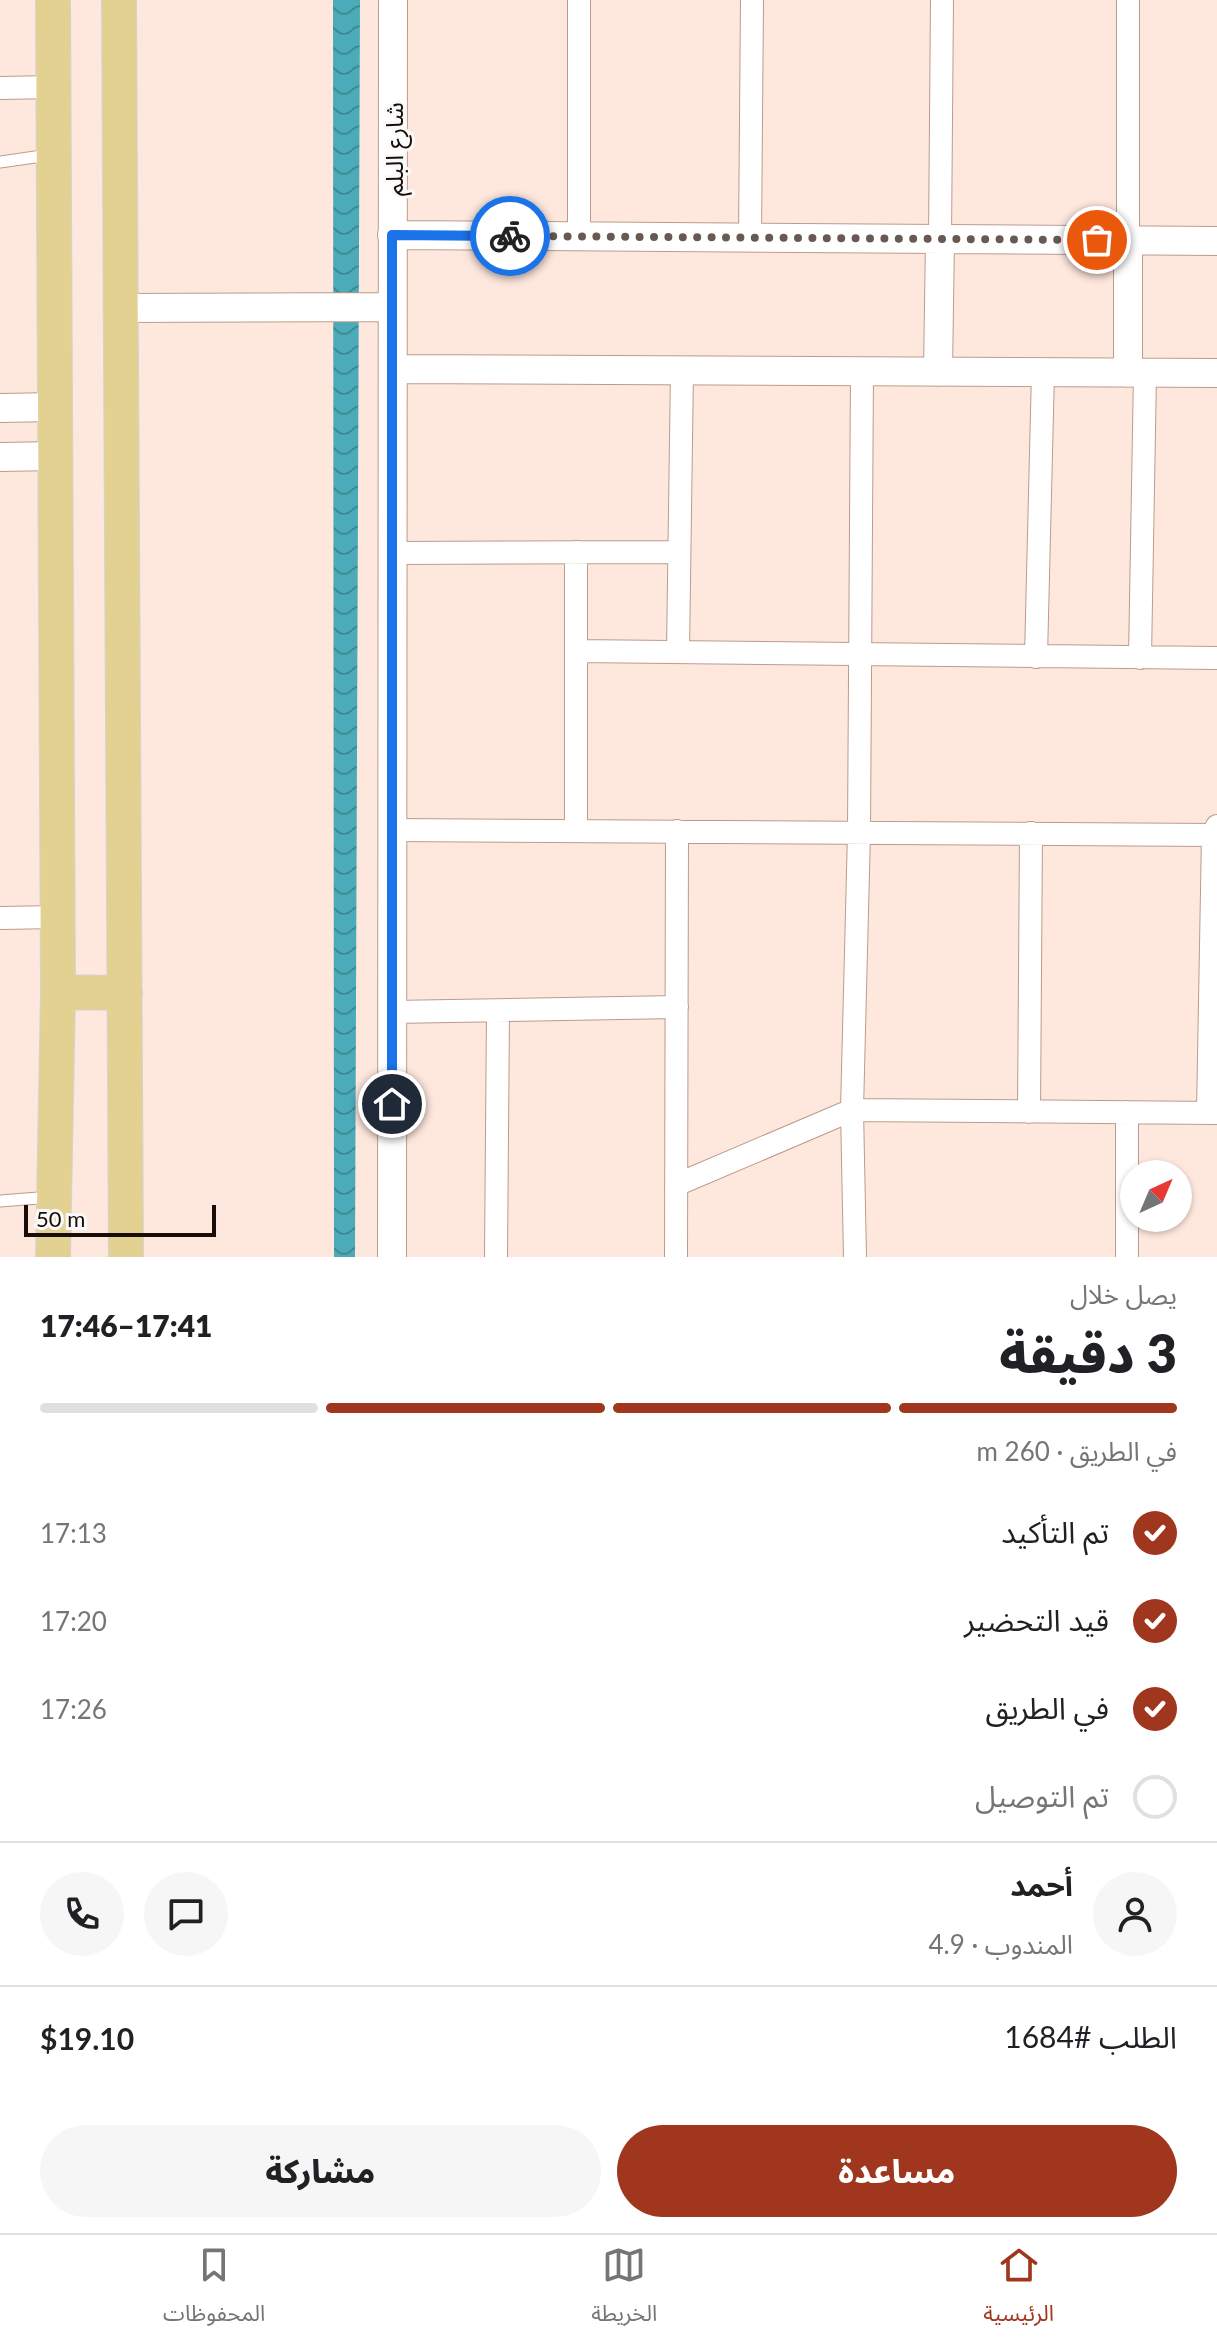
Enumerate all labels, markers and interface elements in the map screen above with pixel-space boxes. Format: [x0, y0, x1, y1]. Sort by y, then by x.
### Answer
street label: شارع البلم [379, 102, 412, 196]
courier [470, 196, 550, 276]
pin [1063, 206, 1131, 274]
icon: bike [488, 214, 532, 258]
icon: bag [1075, 218, 1119, 262]
pin [358, 1070, 426, 1138]
icon: home [370, 1082, 414, 1126]
north arrow [1120, 1160, 1192, 1232]
map controls [1120, 1160, 1192, 1232]
scale bar [24, 1201, 216, 1237]
text: 50 m [36, 1205, 85, 1232]
text: يصل خلال [1070, 1278, 1177, 1310]
text: 17:41–17:46 [40, 1307, 213, 1343]
text: 3 دقيقة [999, 1322, 1177, 1384]
text: في الطريق · 260 m [977, 1435, 1177, 1467]
icon: check [1133, 1511, 1177, 1555]
text: تم التأكيد [1001, 1513, 1109, 1549]
text: 17:13 [40, 1517, 107, 1549]
icon: check [1133, 1599, 1177, 1643]
text: قيد التحضير [964, 1601, 1109, 1637]
text: 17:20 [40, 1605, 107, 1637]
icon: check [1133, 1687, 1177, 1731]
text: في الطريق [985, 1689, 1109, 1725]
text: 17:26 [40, 1693, 107, 1725]
text: تم التوصيل [975, 1777, 1109, 1813]
text: أحمد [1010, 1866, 1073, 1902]
button: phone [40, 1872, 124, 1956]
button: chat [144, 1872, 228, 1956]
button: person [1093, 1872, 1177, 1956]
text: المندوب · 4.9 [928, 1928, 1073, 1960]
text: الطلب #1684 [1004, 2018, 1177, 2054]
text: $19.10 [40, 2020, 134, 2056]
button: مشاركة [40, 2125, 601, 2217]
button: مساعدة [617, 2125, 1177, 2217]
tab: المحفوظات [163, 2243, 265, 2337]
tab: الخريطة [591, 2243, 657, 2337]
tab: الرئيسية [983, 2243, 1054, 2337]

